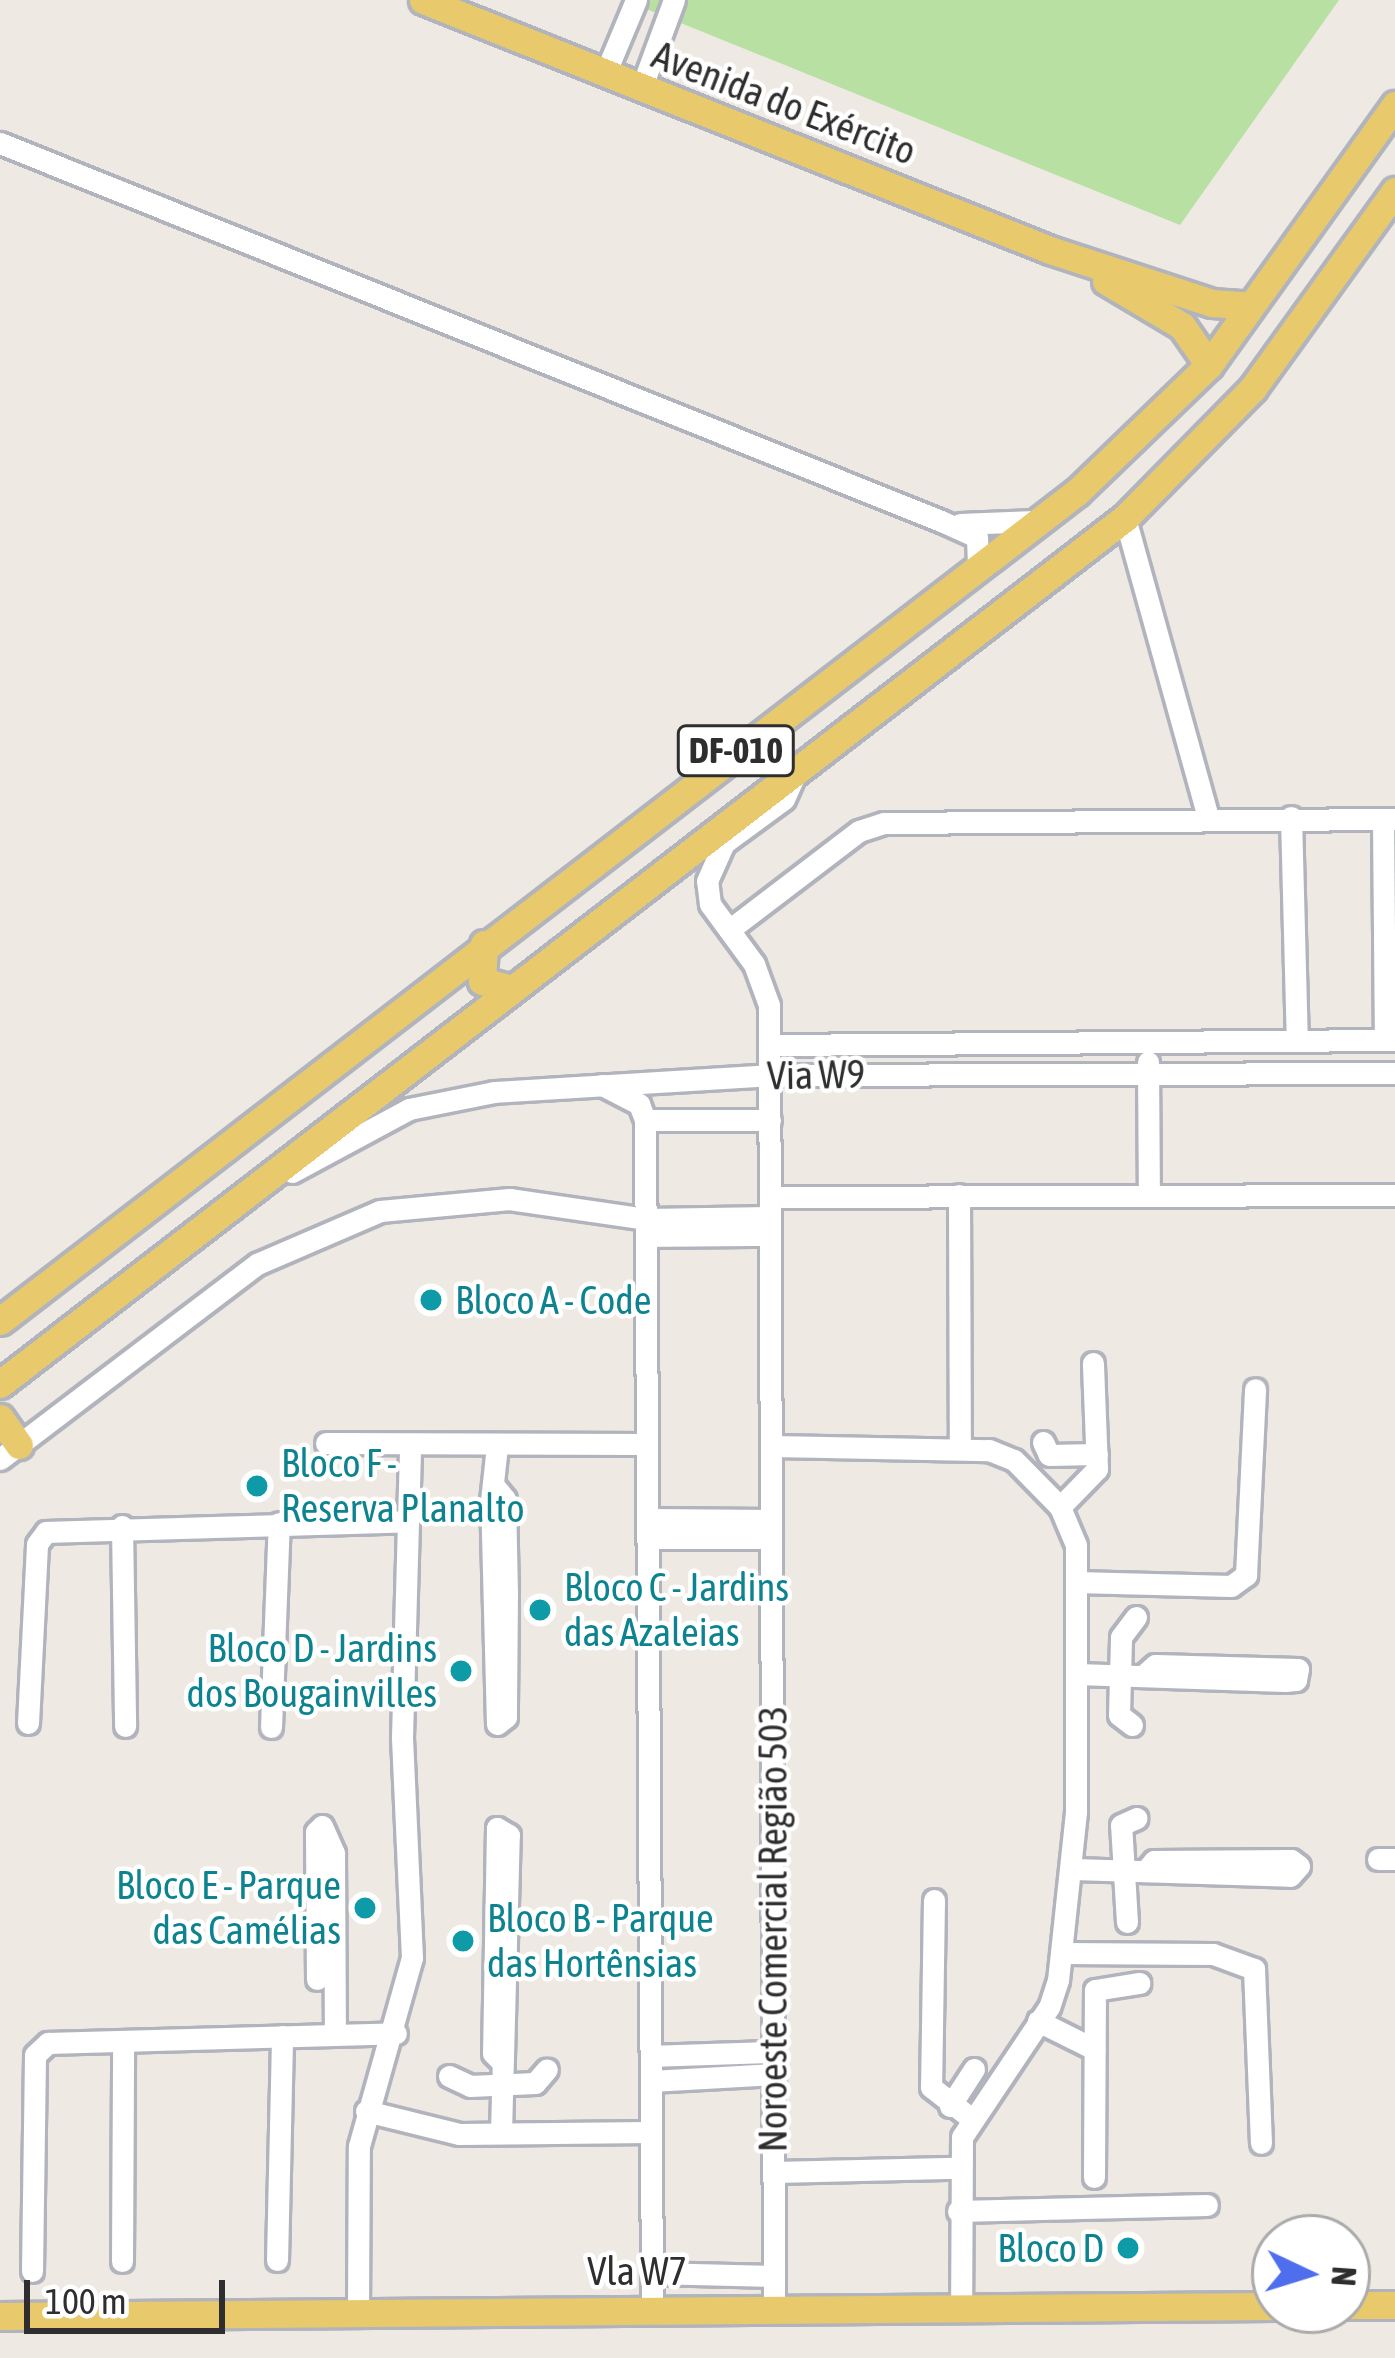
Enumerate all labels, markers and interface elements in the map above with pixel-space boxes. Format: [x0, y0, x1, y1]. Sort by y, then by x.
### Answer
street label: Avenida do Exército [646, 31, 922, 175]
road number: DF-010 [676, 721, 796, 781]
street label: Via W9 [767, 1051, 865, 1099]
place label: Bloco A - Code [455, 1277, 651, 1323]
marker: Bloco A - Code [418, 1287, 444, 1313]
place label: Bloco F - Reserva Planalto [281, 1441, 524, 1532]
marker: Bloco F - Reserva Planalto [244, 1473, 270, 1499]
place label: Bloco C - Jardins das Azaleias [564, 1565, 789, 1656]
marker: Bloco C - Jardins das Azaleias [527, 1597, 553, 1623]
place label: Bloco D - Jardins dos Bougainvilles [187, 1626, 437, 1717]
marker: Bloco D - Jardins dos Bougainvilles [448, 1658, 474, 1684]
street label: Noroeste Comercial Região 503 [750, 1706, 796, 2152]
place label: Bloco E - Parque das Camélias [116, 1863, 341, 1954]
marker: Bloco E - Parque das Camélias [352, 1895, 378, 1921]
place label: Bloco B - Parque das Hortênsias [487, 1896, 714, 1987]
marker: Bloco B - Parque das Hortênsias [450, 1928, 476, 1954]
north arrow [1251, 2214, 1371, 2334]
place label: Bloco D [997, 2225, 1104, 2271]
marker: Bloco D [1115, 2235, 1141, 2261]
street label: Vla W7 [587, 2248, 687, 2294]
scale bar [30, 2256, 231, 2330]
text: N [1324, 2265, 1364, 2287]
text: 100 m [45, 2280, 127, 2322]

